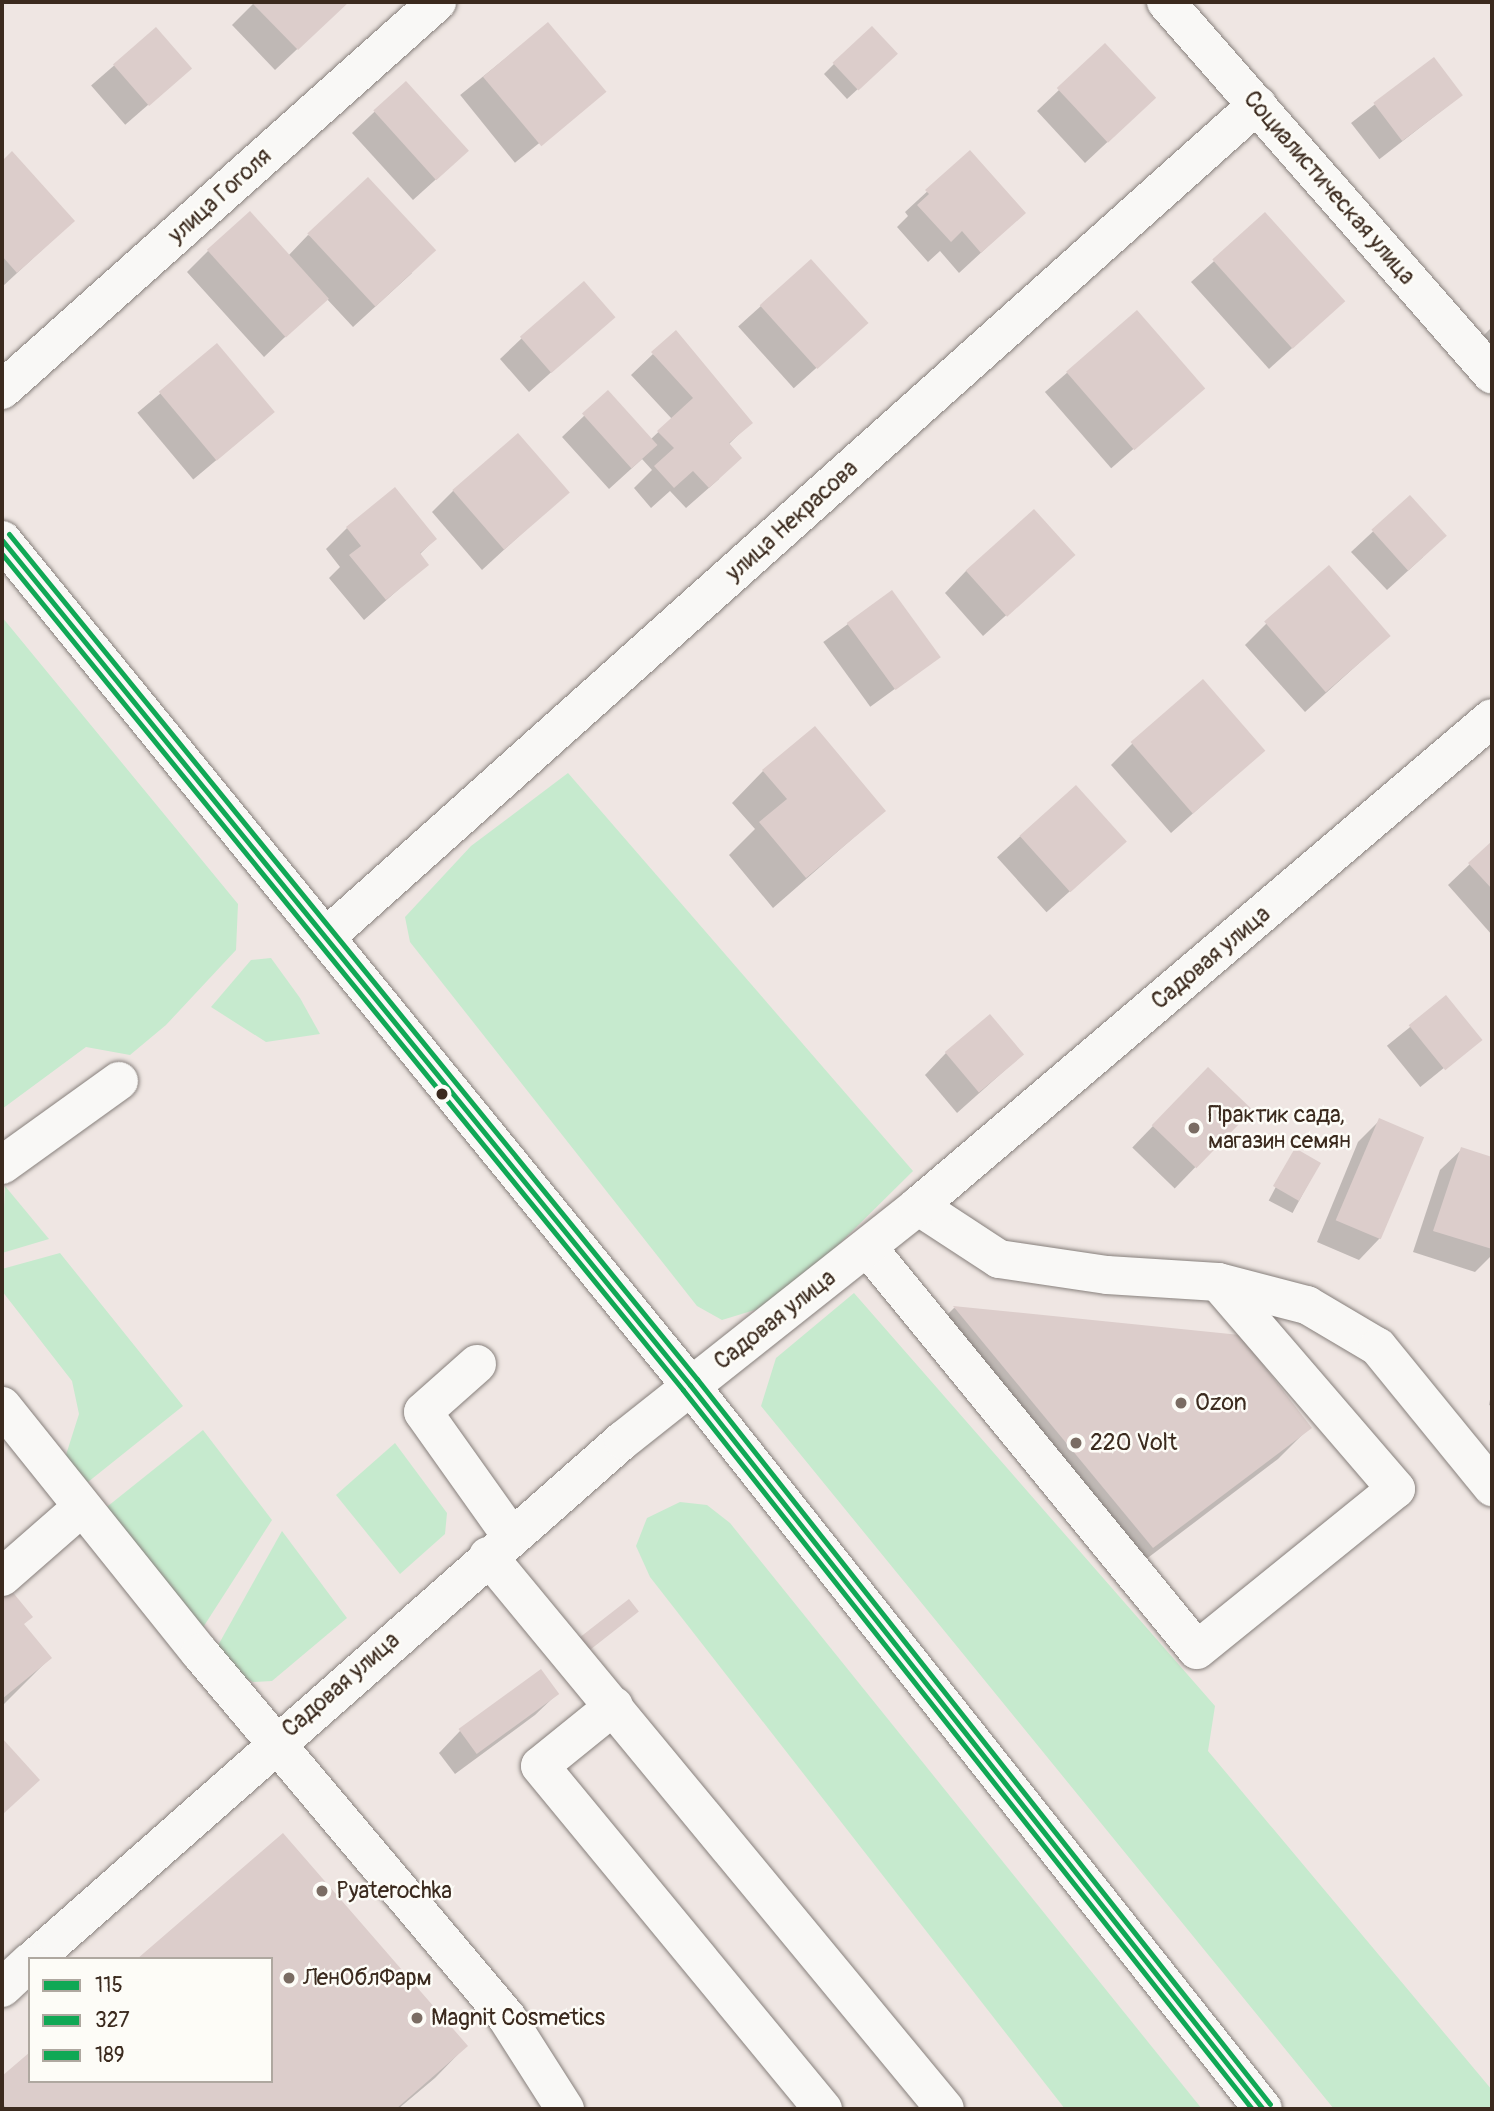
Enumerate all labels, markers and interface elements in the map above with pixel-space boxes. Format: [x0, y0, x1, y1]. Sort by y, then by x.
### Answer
street label: Социалистическая улица [1237, 86, 1421, 290]
street label: улица Гоголя [163, 143, 277, 249]
street label: улица Некрасова [720, 455, 864, 587]
street label: Садовая улица [1146, 900, 1276, 1016]
unlabelled marker [435, 1087, 449, 1101]
place label: Практик сада, магазин семян [1208, 1101, 1351, 1155]
marker: Практик сада, магазин семян [1186, 1120, 1202, 1136]
street label: Садовая улица [709, 1264, 841, 1376]
place label: Ozon [1195, 1389, 1247, 1417]
marker: Ozon [1173, 1395, 1189, 1411]
place label: 220 Volt [1090, 1429, 1177, 1457]
marker: 220 Volt [1068, 1435, 1084, 1451]
street label: Садовая улица [277, 1627, 405, 1743]
place label: Pyaterochka [336, 1877, 452, 1905]
marker: Pyaterochka [314, 1883, 330, 1899]
legend [28, 1957, 273, 2083]
place label: ЛенОблФарм [303, 1964, 432, 1992]
marker: ЛенОблФарм [281, 1970, 297, 1986]
text: 115 [95, 1972, 123, 1999]
place label: Magnit Cosmetics [431, 2004, 605, 2032]
text: 327 [95, 2007, 130, 2034]
marker: Magnit Cosmetics [409, 2010, 425, 2026]
text: 189 [95, 2042, 125, 2069]

